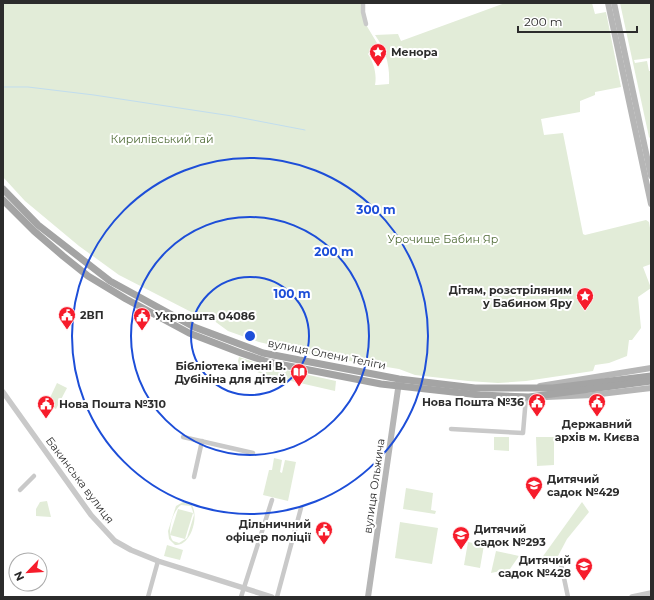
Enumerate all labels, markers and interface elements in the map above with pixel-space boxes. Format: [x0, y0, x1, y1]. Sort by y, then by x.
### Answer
scale bar [518, 8, 637, 34]
text: 200 m [524, 14, 563, 29]
place icon: Менора [368, 42, 388, 67]
place label: Менора [391, 45, 438, 59]
park label: Кирилівський гай [111, 132, 213, 146]
text: 300 m [355, 202, 396, 217]
park label: Урочище Бабин Яр [388, 232, 498, 246]
text: 200 m [314, 244, 354, 259]
place label: Дітям, розстріляним у Бабином Яру [449, 283, 572, 310]
text: 100 m [274, 286, 310, 301]
place icon: Дітям, розстріляним у Бабином Яру [575, 286, 595, 311]
public building icon: 2ВП [57, 305, 77, 330]
public building icon: Укрпошта 04086 [132, 306, 152, 331]
place label: 2ВП [80, 308, 104, 322]
place label: Укрпошта 04086 [155, 309, 255, 323]
centre of rings [243, 329, 257, 343]
street label: вулиця Олени Теліги [267, 336, 387, 372]
place label: Бібліотека імені В. Дубініна для дітей [175, 359, 286, 386]
library icon: Бібліотека імені В. Дубініна для дітей [289, 362, 309, 387]
public building icon: Нова Пошта №36 [527, 392, 547, 417]
public building icon: Державний архів м. Києва [587, 392, 607, 417]
public building icon: Нова Пошта №310 [36, 394, 56, 419]
place label: Нова Пошта №36 [422, 395, 524, 409]
place label: Нова Пошта №310 [59, 397, 166, 411]
place label: Державний архів м. Києва [555, 417, 639, 444]
street label: Бакинська вулиця [43, 434, 117, 526]
street label: вулиця Ольжича [360, 438, 388, 534]
place label: Дитячий садок №429 [547, 472, 620, 499]
school or university icon: Дитячий садок №429 [524, 475, 544, 500]
place label: Дільничний офіцер поліції [226, 517, 312, 544]
public building icon: Дільничний офіцер поліції [314, 520, 334, 545]
place label: Дитячий садок №293 [474, 522, 546, 549]
school or university icon: Дитячий садок №293 [451, 525, 471, 550]
north arrow [8, 552, 48, 592]
place label: Дитячий садок №428 [498, 553, 571, 580]
school or university icon: Дитячий садок №428 [574, 556, 594, 581]
text: N [11, 569, 27, 583]

